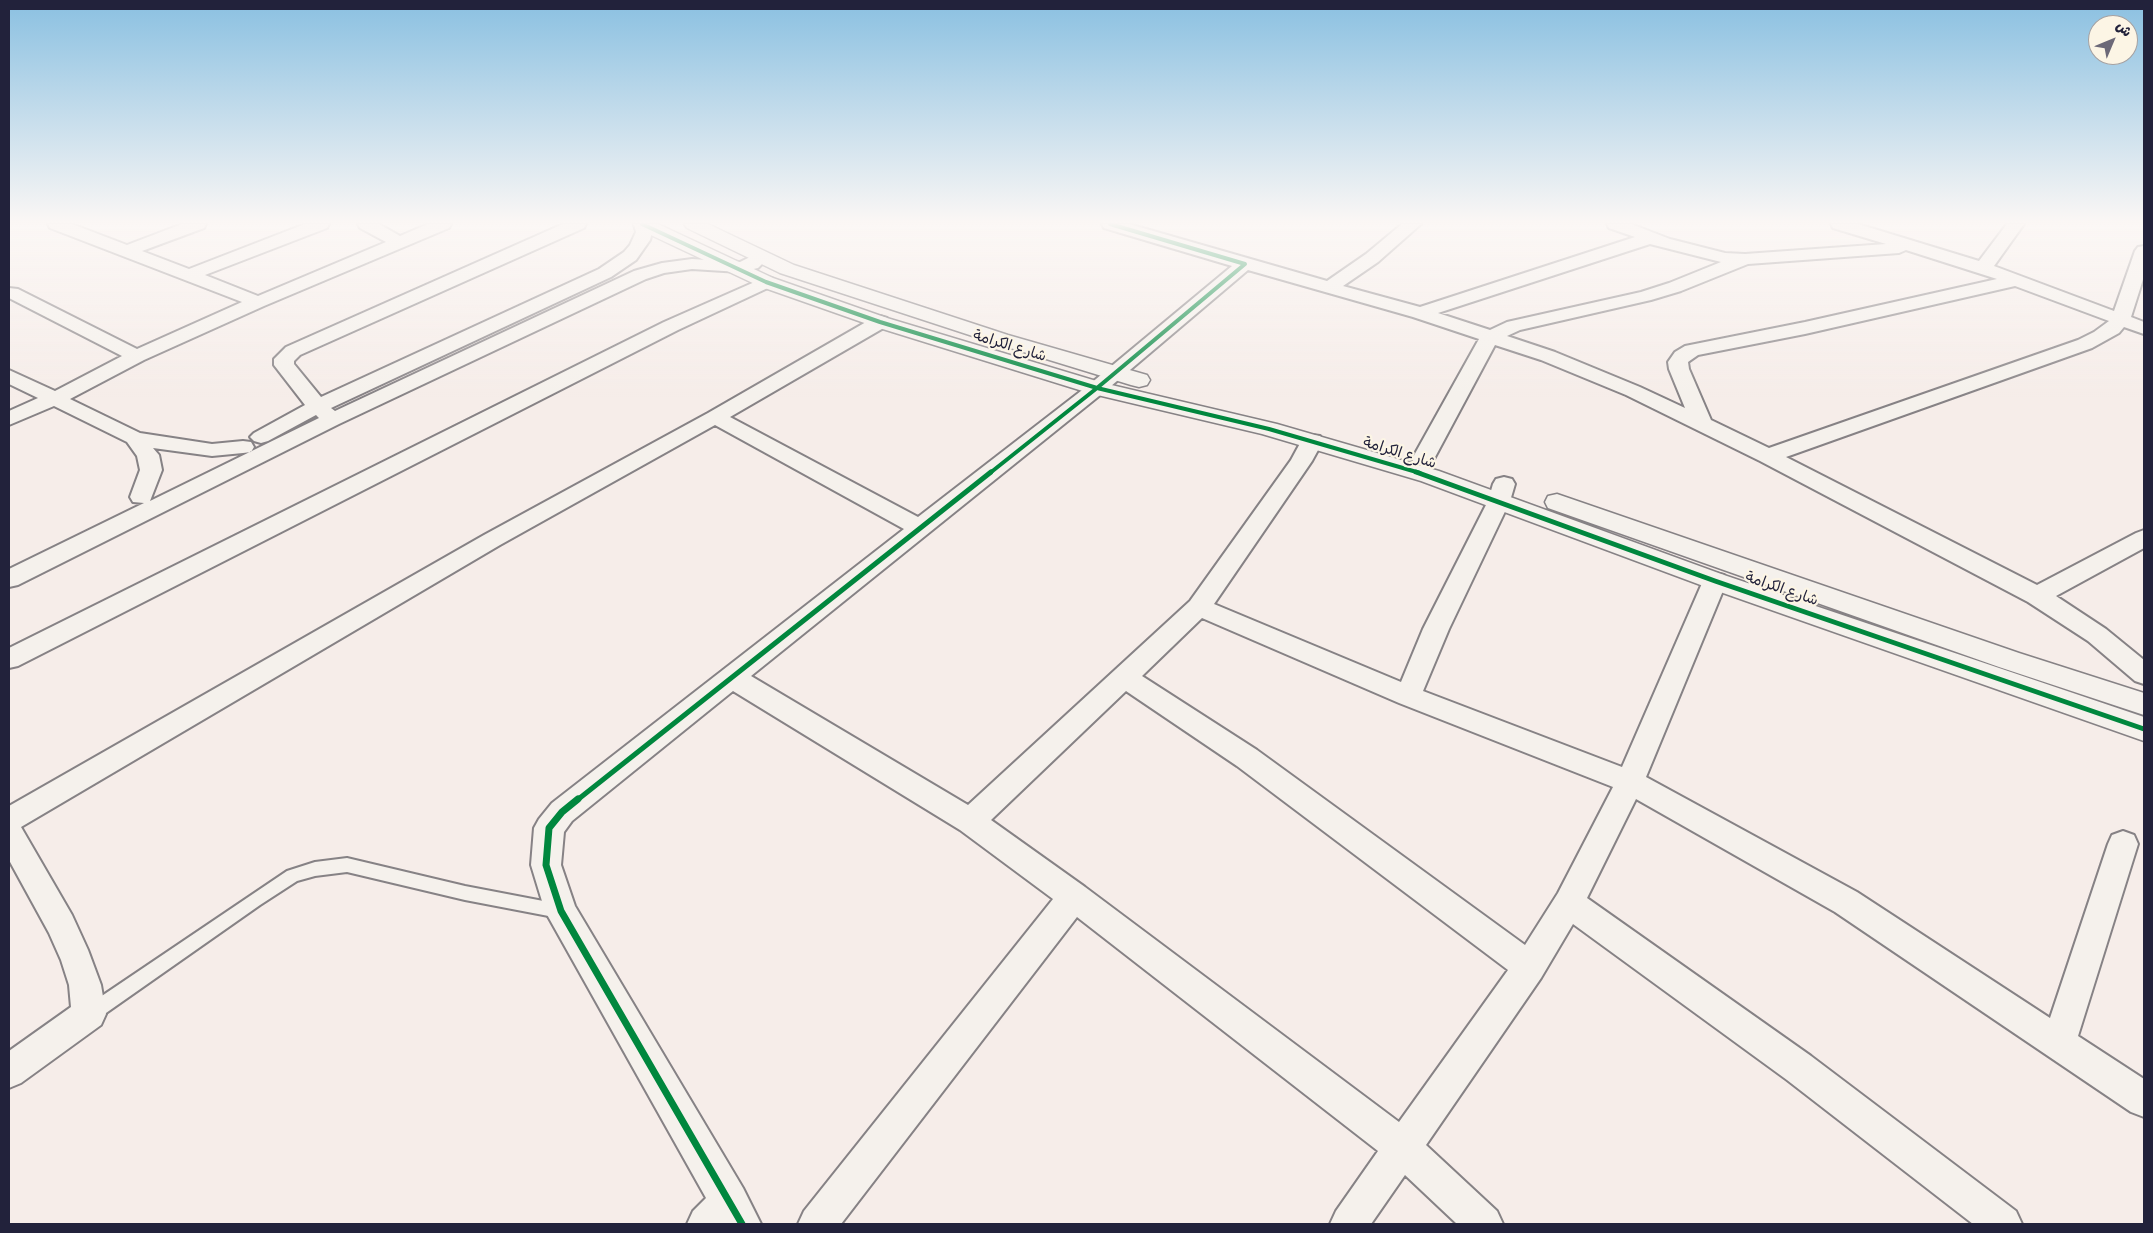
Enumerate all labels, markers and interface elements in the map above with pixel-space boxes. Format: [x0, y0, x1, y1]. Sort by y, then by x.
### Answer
north arrow [2088, 15, 2138, 65]
text: ش [2110, 18, 2135, 43]
street label: شارع الكرامة [970, 328, 1048, 368]
street label: شارع الكرامة [1360, 435, 1438, 475]
street label: شارع الكرامة [1742, 570, 1820, 612]

